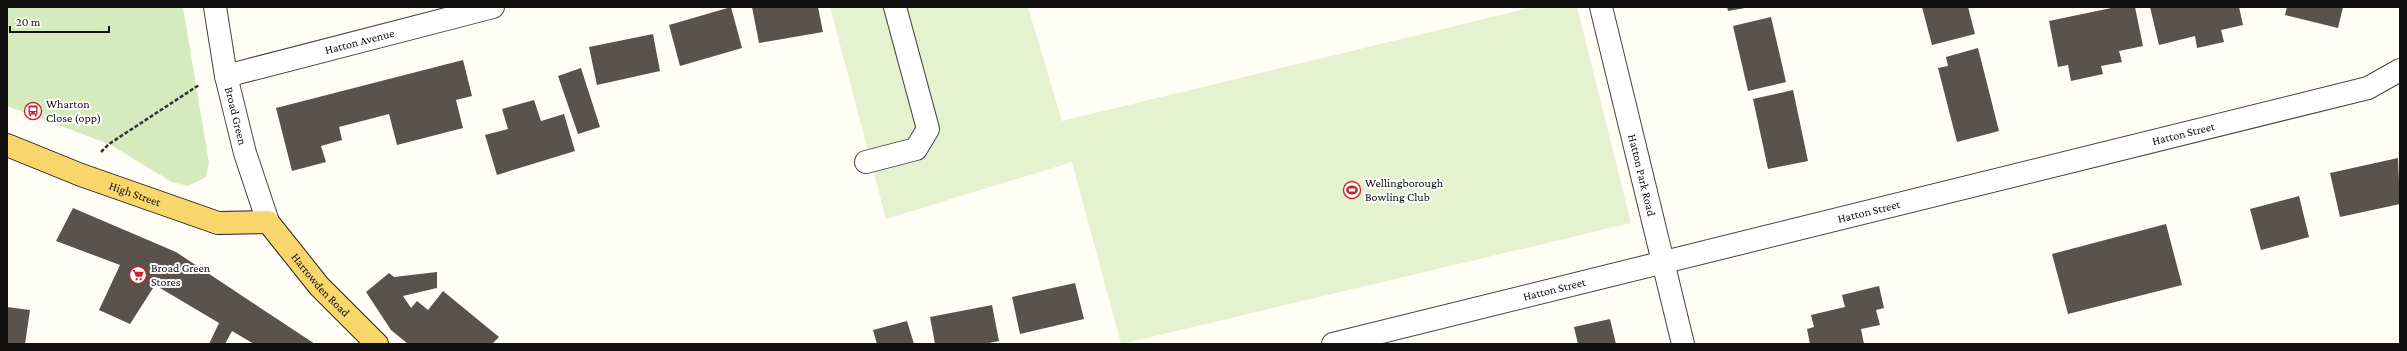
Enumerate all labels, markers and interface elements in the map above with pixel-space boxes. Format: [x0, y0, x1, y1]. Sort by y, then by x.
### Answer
scale bar [10, 8, 109, 34]
text: 20 m [16, 15, 41, 29]
street label: Hatton Avenue [323, 26, 396, 57]
street label: Broad Green [222, 85, 250, 147]
place label: Wharton Close (opp) [46, 97, 101, 125]
bus stop icon: Wharton Close (opp) [23, 101, 43, 121]
street label: Hatton Street [2151, 119, 2217, 148]
street label: Hatton Park Road [1625, 133, 1659, 218]
place label: Wellingborough Bowling Club [1365, 176, 1444, 204]
street label: High Street [107, 178, 164, 210]
sports icon: Wellingborough Bowling Club [1342, 180, 1362, 200]
street label: Hatton Street [1836, 197, 1903, 226]
street label: Harrowden Road [288, 250, 353, 320]
place label: Broad Green Stores [151, 261, 211, 289]
supermarket icon: Broad Green Stores [128, 265, 148, 285]
street label: Hatton Street [1522, 275, 1588, 304]

